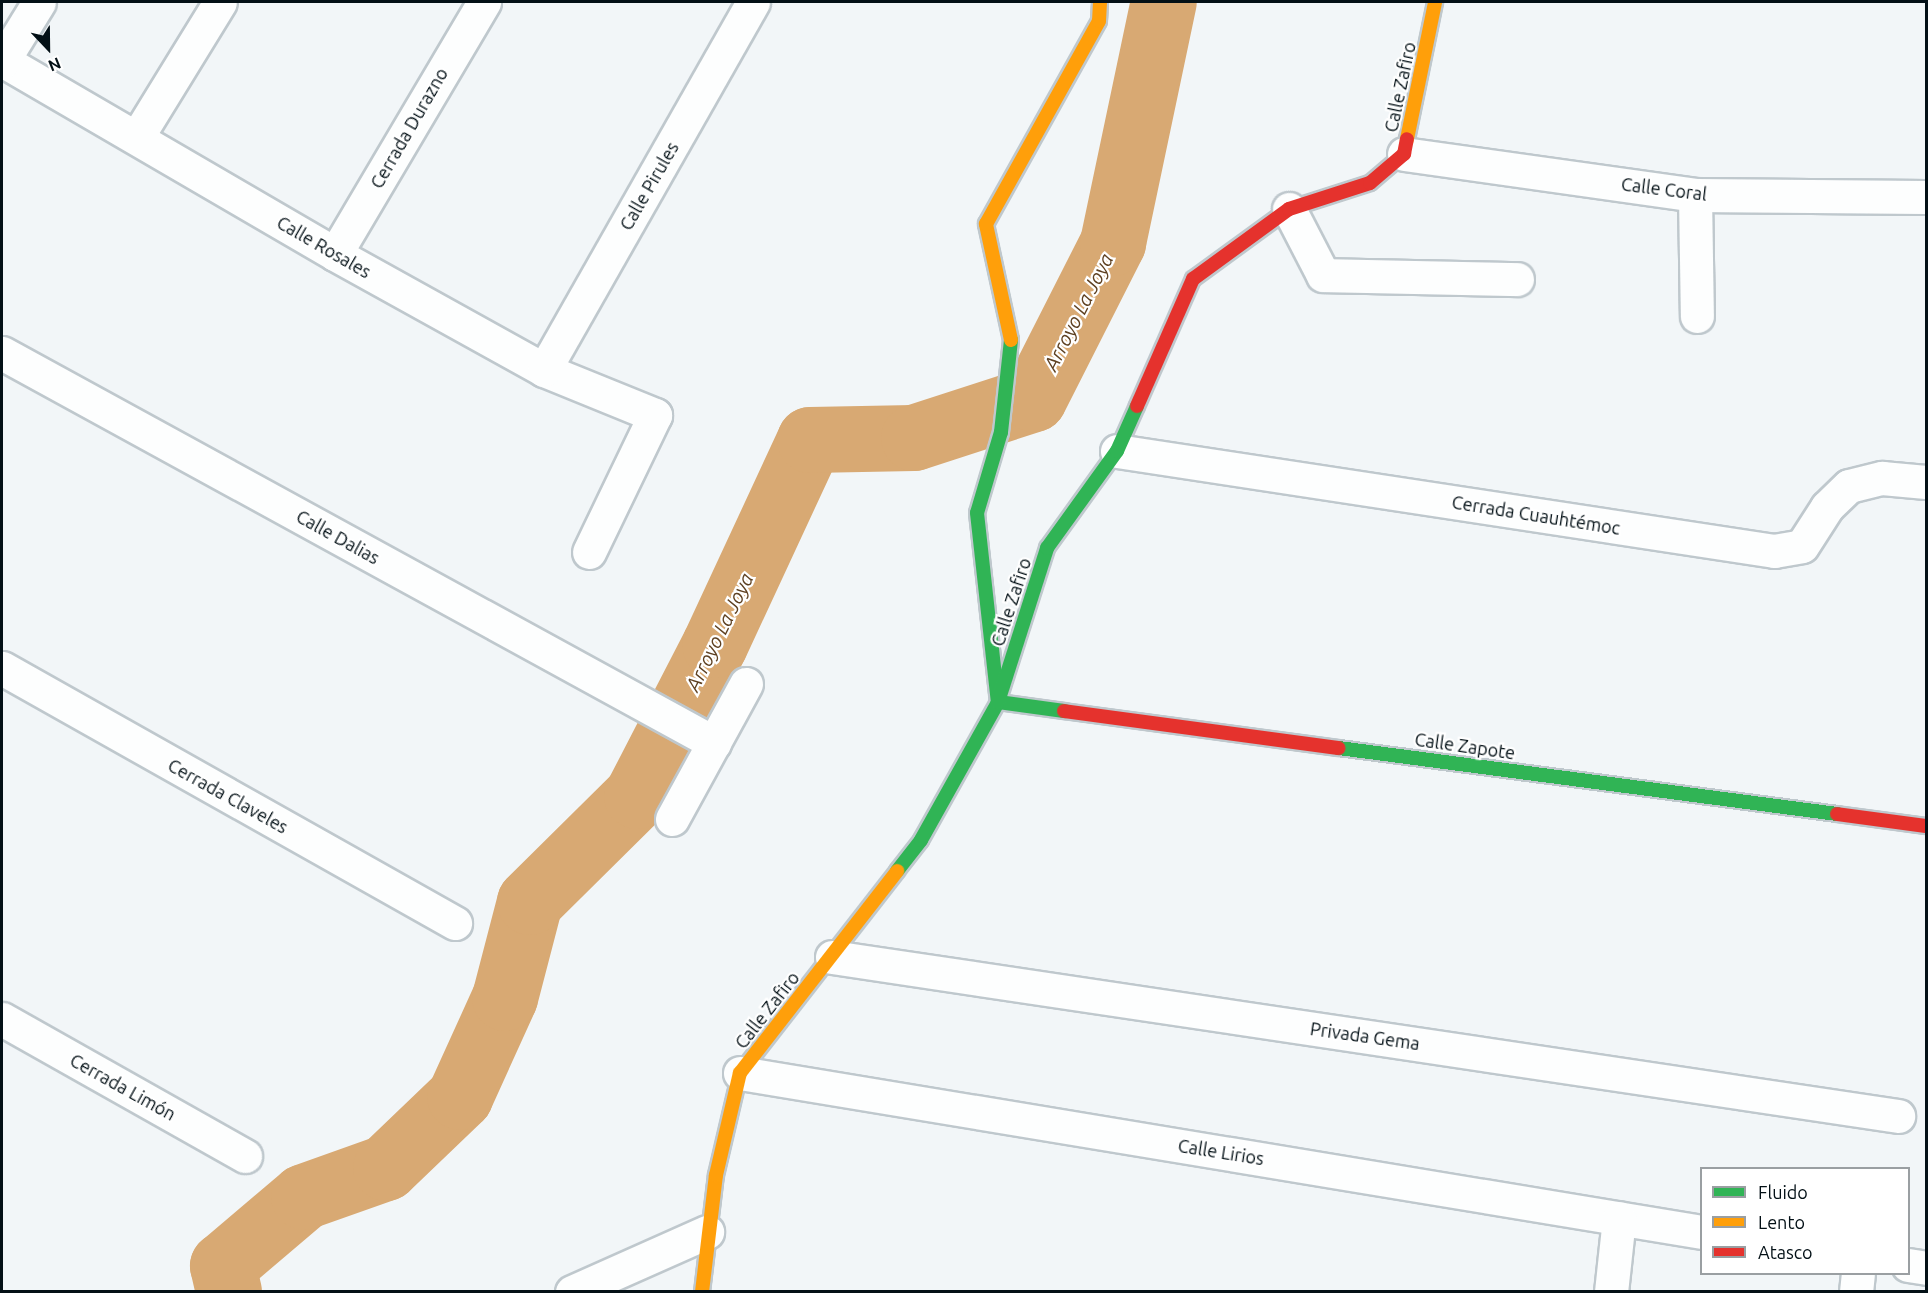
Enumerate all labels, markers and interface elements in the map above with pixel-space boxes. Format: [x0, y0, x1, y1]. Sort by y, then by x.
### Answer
north arrow [18, 18, 78, 78]
street label: Calle Zafiro [1380, 40, 1420, 134]
text: N [46, 54, 64, 75]
street label: Cerrada Durazno [366, 64, 452, 192]
street label: Calle Pirules [615, 138, 683, 234]
street label: Calle Coral [1620, 173, 1708, 205]
street label: Calle Rosales [273, 211, 375, 283]
water label: Arroyo La Joya [1038, 249, 1118, 375]
street label: Cerrada Cuauhtémoc [1450, 491, 1622, 539]
street label: Calle Dalias [293, 505, 383, 569]
street label: Calle Zafiro [987, 555, 1035, 649]
water label: Arroyo La Joya [680, 569, 758, 695]
street label: Calle Zapote [1413, 728, 1517, 764]
street label: Cerrada Claveles [164, 754, 292, 838]
street label: Calle Zafiro [730, 967, 804, 1053]
street label: Privada Gema [1309, 1018, 1421, 1054]
street label: Cerrada Limón [66, 1049, 180, 1125]
street label: Calle Lirios [1176, 1135, 1266, 1169]
legend [1700, 1167, 1910, 1275]
text: Fluido [1758, 1182, 1808, 1202]
text: Lento [1758, 1212, 1805, 1232]
text: Atasco [1758, 1242, 1813, 1262]

